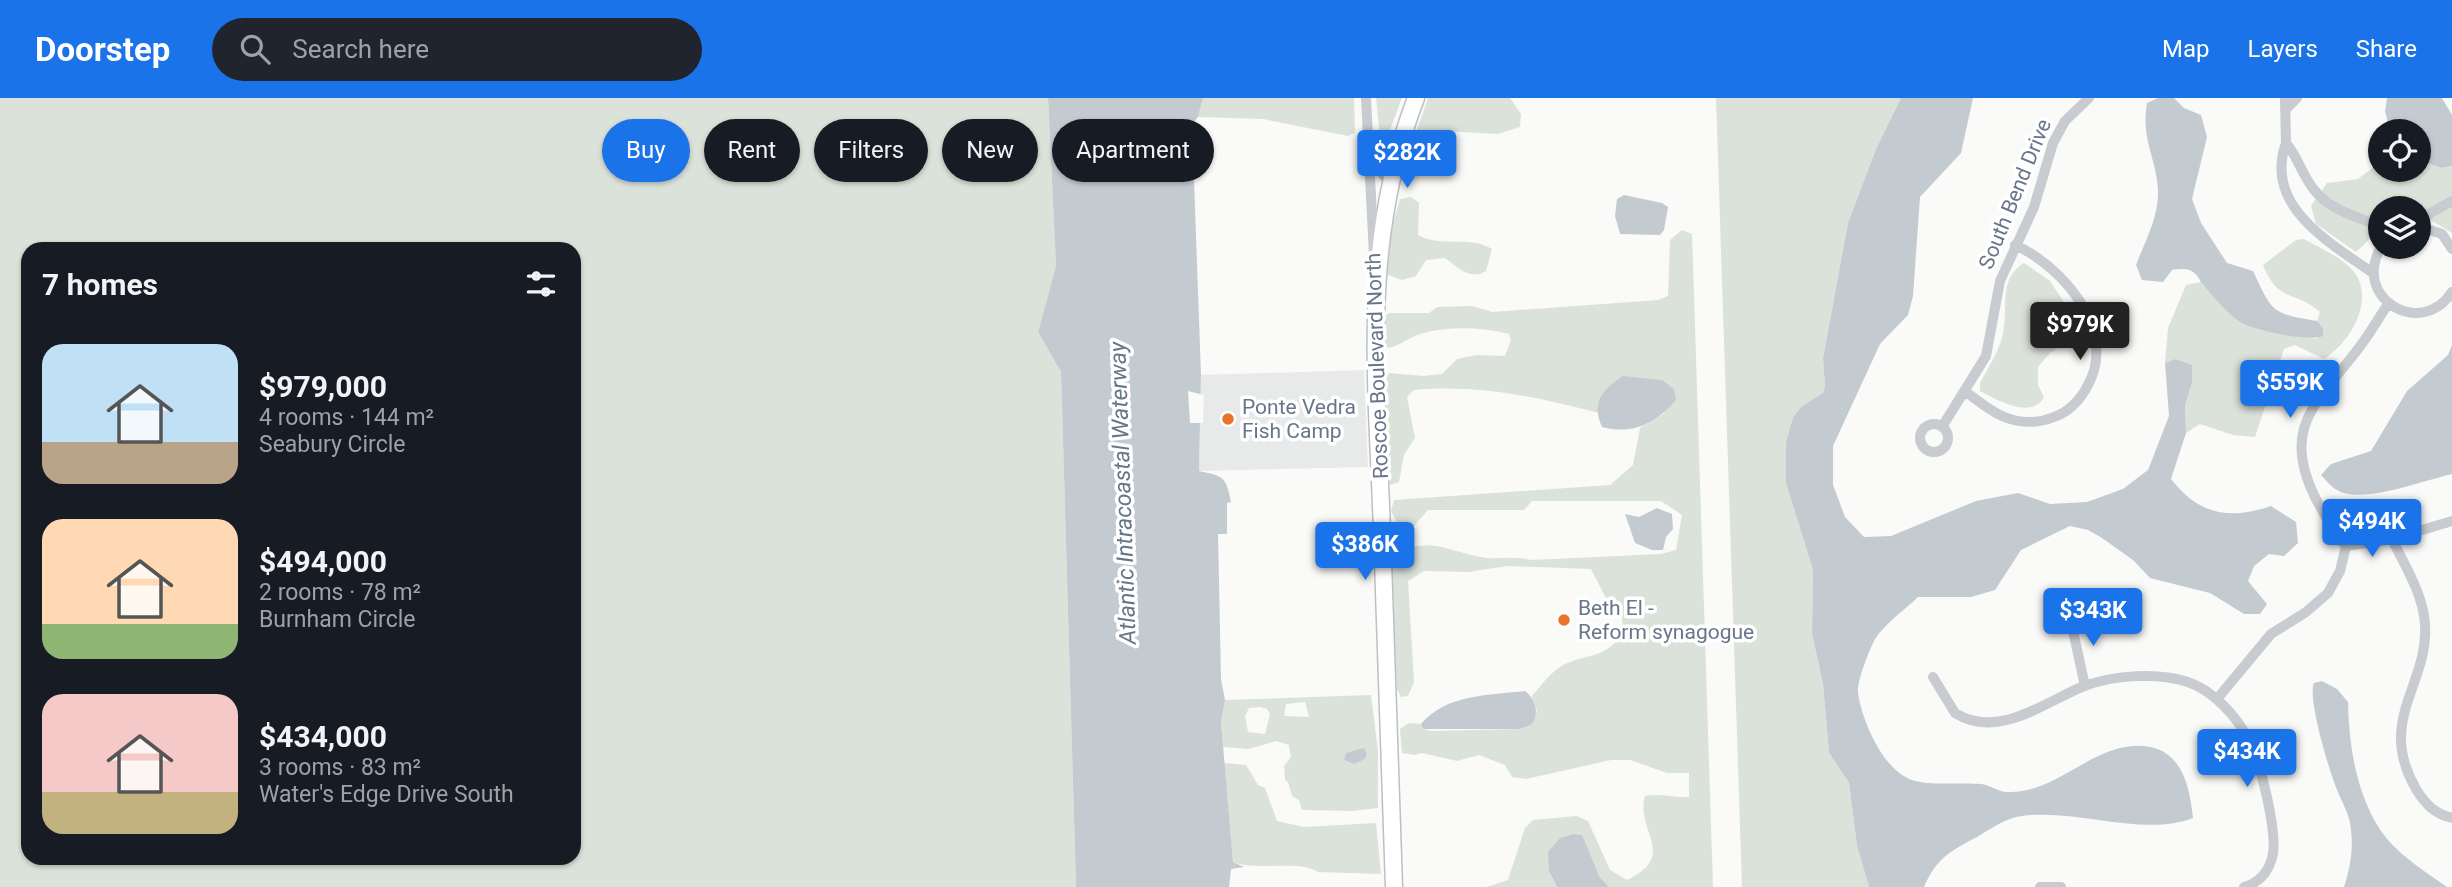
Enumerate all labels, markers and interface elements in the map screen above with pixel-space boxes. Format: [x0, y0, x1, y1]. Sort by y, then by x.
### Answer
search box [212, 18, 702, 81]
text: Doorstep [35, 30, 170, 69]
icon: search [236, 30, 274, 68]
text: Search here [292, 34, 429, 64]
text: Map [2162, 35, 2210, 63]
text: Layers [2248, 35, 2318, 63]
text: Share [2356, 35, 2417, 63]
street label: South Bend Drive [1974, 115, 2056, 273]
chip: Buy [602, 119, 690, 182]
chip: Rent [704, 119, 800, 182]
chip: Filters [814, 119, 928, 182]
chip: New [942, 119, 1038, 182]
chip: Apartment [1052, 119, 1214, 182]
map controls [2368, 119, 2431, 259]
button: locate [2368, 119, 2431, 182]
pin: $282K [1358, 130, 1456, 190]
text: $282K [1373, 139, 1441, 166]
button: layers [2368, 196, 2431, 259]
street label: Roscoe Boulevard North [1361, 253, 1393, 479]
icon: filters [522, 265, 560, 303]
text: 7 homes [42, 267, 158, 302]
pin: $979K [2031, 302, 2129, 362]
text: $979K [2046, 311, 2114, 338]
water label: Atlantic Intracoastal Waterway [1104, 340, 1142, 646]
pin: $559K [2241, 360, 2339, 420]
text: $979,000 [259, 369, 387, 404]
text: $559K [2256, 369, 2324, 396]
icon: home [98, 372, 182, 456]
place label: Ponte Vedra Fish Camp [1242, 395, 1356, 443]
text: 4 rooms · 144 m² [259, 404, 434, 431]
marker: Ponte Vedra Fish Camp [1220, 411, 1236, 427]
text: Seabury Circle [259, 431, 406, 458]
pin: $494K [2323, 500, 2421, 559]
text: $494K [2338, 508, 2406, 535]
pin: $386K [1316, 522, 1414, 582]
text: $386K [1331, 531, 1399, 558]
text: $494,000 [259, 544, 387, 579]
icon: home [98, 547, 182, 631]
text: 2 rooms · 78 m² [259, 579, 421, 606]
pin: $343K [2044, 588, 2142, 648]
place label: Beth El - Reform synagogue [1578, 596, 1754, 644]
text: $343K [2059, 597, 2127, 624]
text: Burnham Circle [259, 606, 416, 633]
marker: Beth El - Reform synagogue [1556, 612, 1572, 628]
text: $434,000 [259, 719, 387, 754]
icon: home [98, 722, 182, 806]
pin: $434K [2198, 730, 2296, 789]
text: $434K [2213, 738, 2281, 765]
text: 3 rooms · 83 m² [259, 754, 421, 781]
text: Water's Edge Drive South [259, 781, 514, 808]

